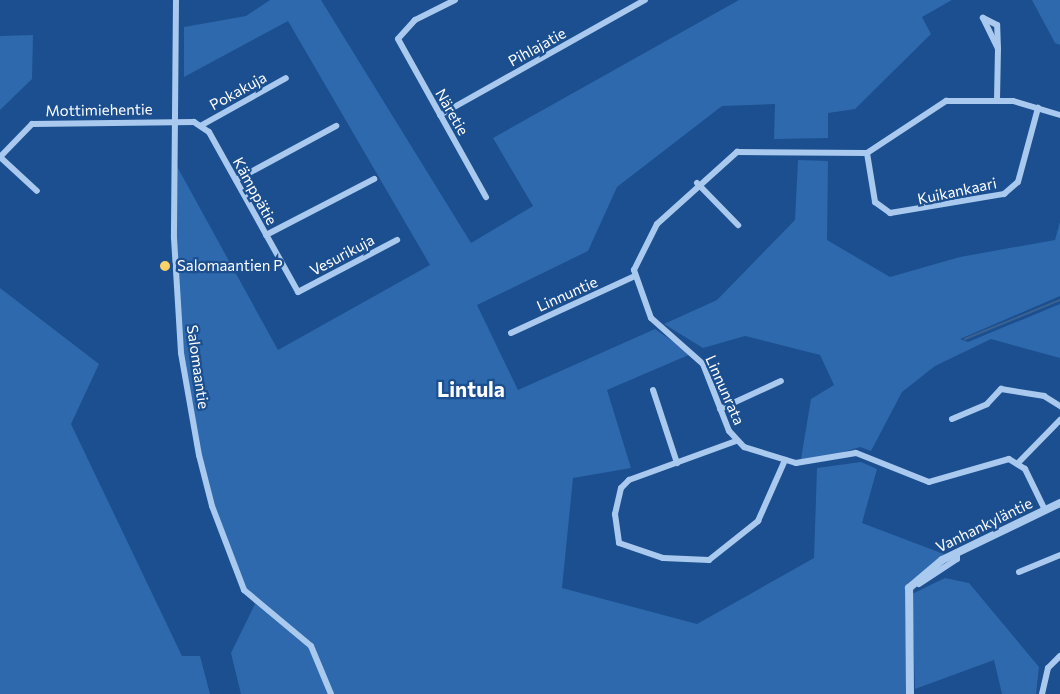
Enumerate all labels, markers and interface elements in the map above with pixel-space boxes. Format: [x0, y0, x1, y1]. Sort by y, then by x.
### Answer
street label: Pihlajatie [505, 24, 569, 70]
street label: Pokakuja [206, 68, 270, 114]
street label: Näretie [432, 86, 472, 138]
street label: Mottimiehentie [45, 100, 153, 120]
street label: Kämppätie [229, 154, 281, 228]
street label: Kuikankaari [916, 174, 998, 208]
street label: Vesurikuja [307, 231, 377, 279]
place label: Salomaantien P [177, 257, 283, 275]
marker: Salomaantien P [158, 259, 172, 273]
street label: Linnuntie [534, 273, 600, 315]
street label: Salomaantie [183, 324, 213, 410]
street label: Linnunrata [702, 352, 748, 428]
district label: Lintula [437, 376, 505, 402]
street label: Vanhankyläntie [933, 494, 1035, 556]

